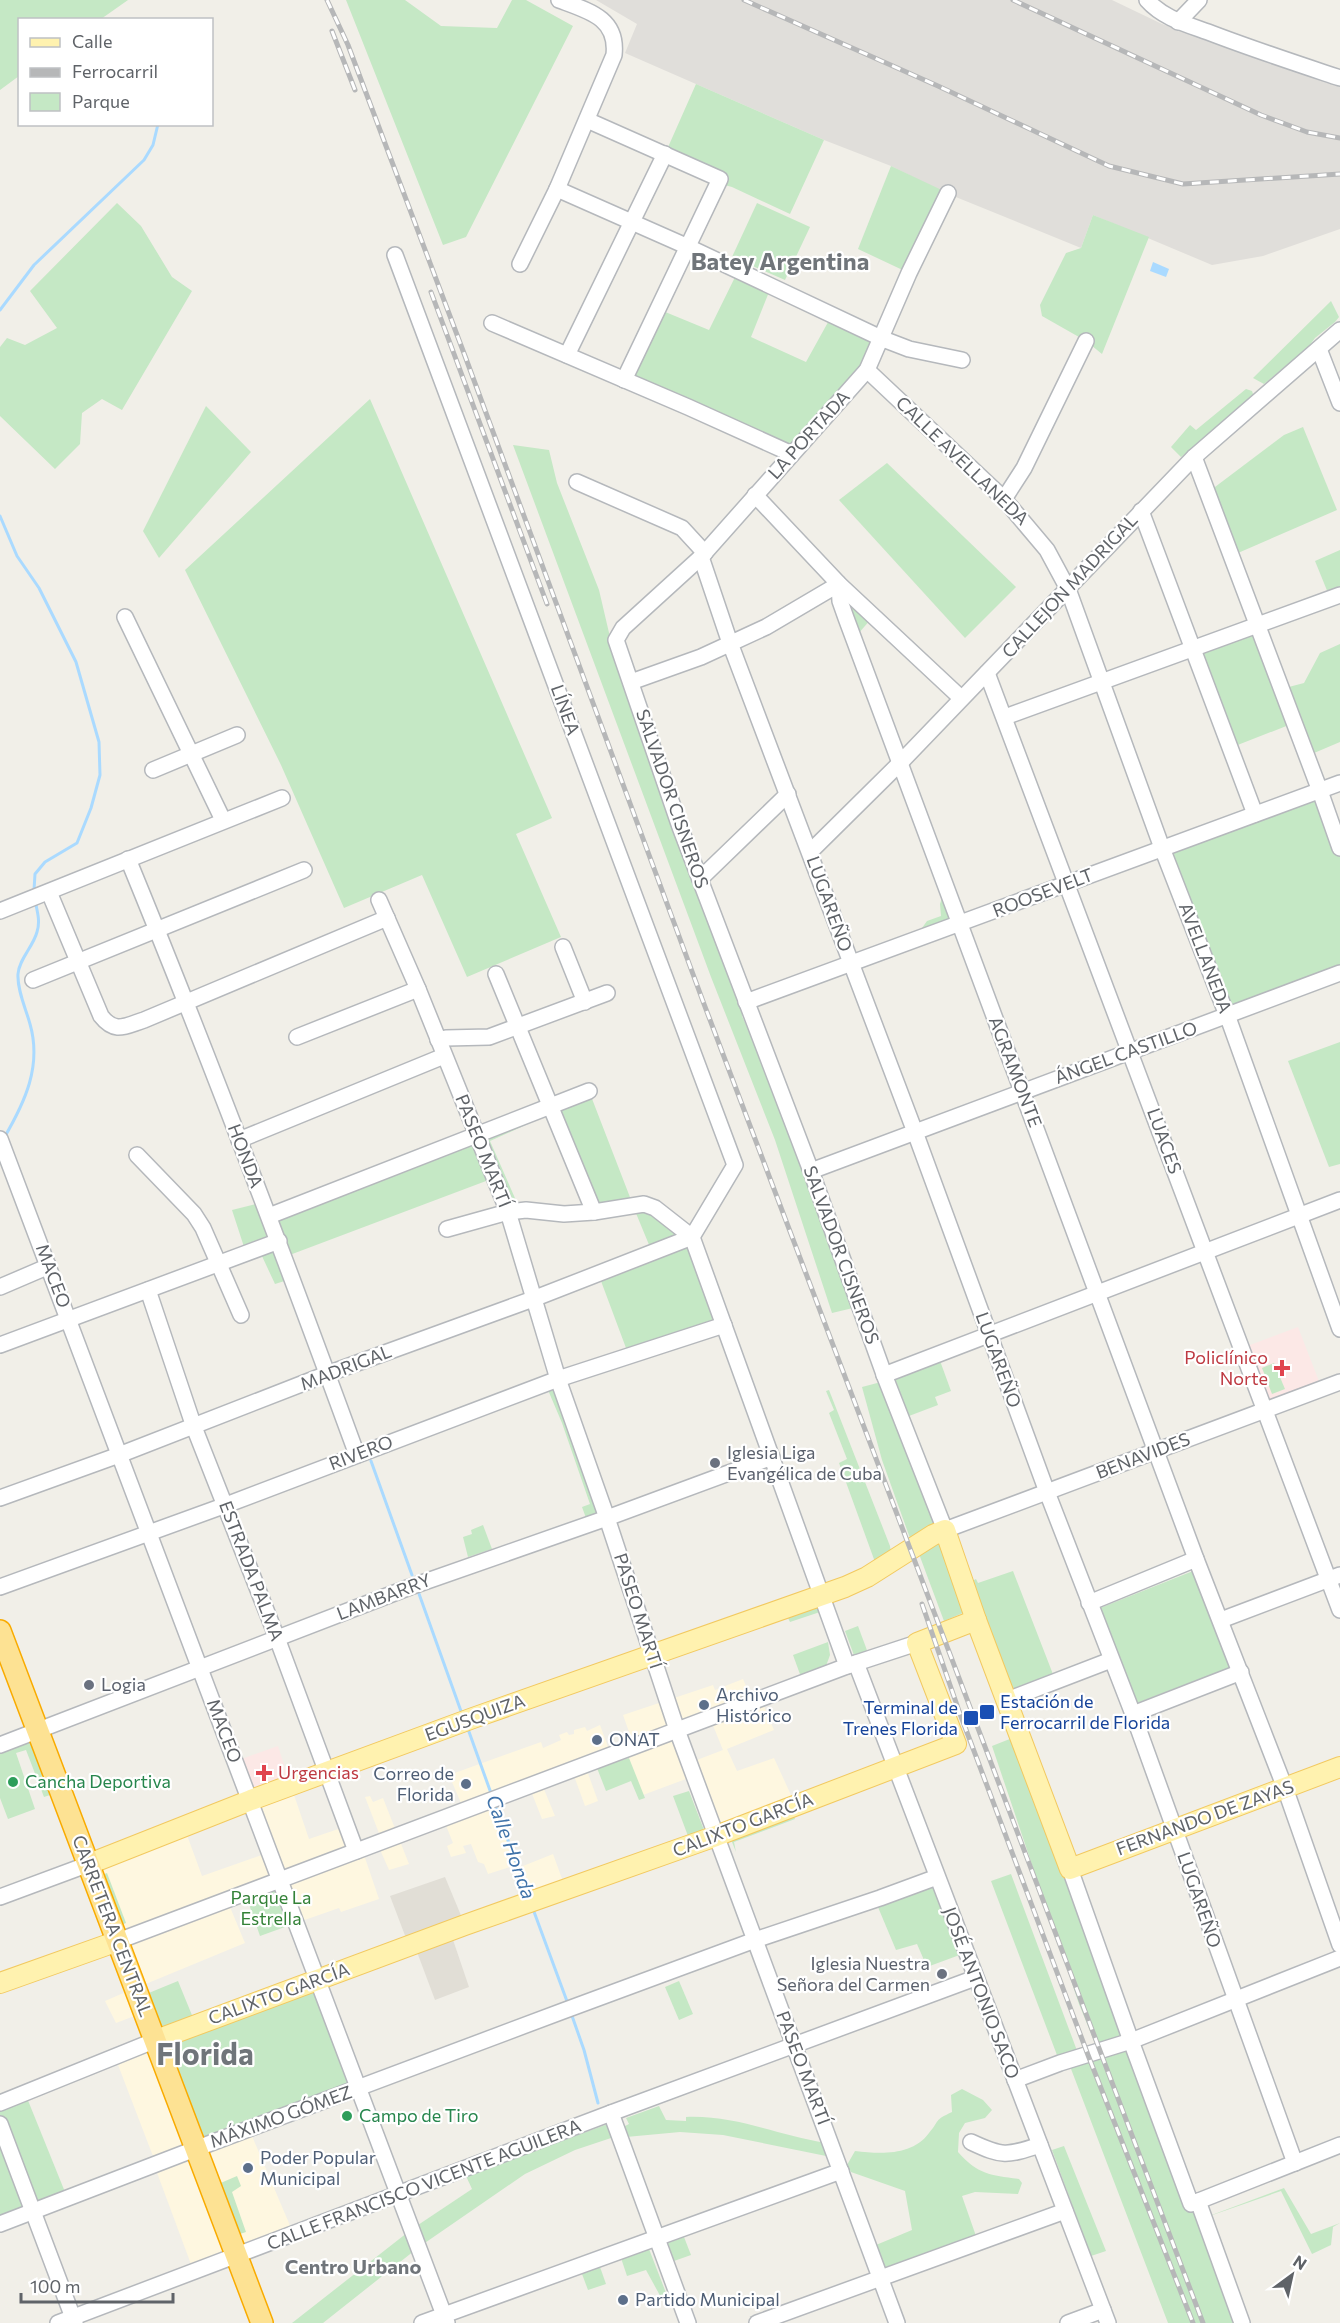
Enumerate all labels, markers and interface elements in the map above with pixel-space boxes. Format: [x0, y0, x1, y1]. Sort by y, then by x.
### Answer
legend [18, 18, 213, 126]
text: Calle [72, 30, 112, 52]
text: Ferrocarril [72, 60, 158, 82]
text: Parque [72, 90, 130, 112]
district label: Batey Argentina [691, 246, 869, 275]
street label: LA PORTADA [763, 386, 854, 483]
street label: CALLE AVELLANEDA [892, 391, 1034, 529]
street label: CALLEJON MADRIGAL [997, 509, 1142, 662]
street label: LÍNEA [547, 681, 585, 738]
street label: SALVADOR CISNEROS [632, 706, 714, 891]
street label: LUGAREÑO [803, 853, 857, 954]
street label: ROOSEVELT [989, 863, 1096, 921]
street label: AVELLANEDA [1175, 899, 1237, 1016]
street label: AGRAMONTE [985, 1013, 1047, 1130]
street label: ÁNGEL CASTILLO [1051, 1016, 1200, 1088]
street label: PASEO MARTÍ [451, 1091, 517, 1211]
street label: LUACES [1143, 1105, 1187, 1176]
street label: HONDA [224, 1120, 268, 1191]
street label: SALVADOR CISNEROS [799, 1163, 884, 1347]
street label: MACEO [32, 1240, 76, 1311]
street label: LUGAREÑO [972, 1309, 1026, 1410]
street label: MADRIGAL [297, 1340, 394, 1395]
place label: Policlínico Norte [1184, 1346, 1268, 1389]
marker: Policlínico Norte [1273, 1359, 1291, 1377]
street label: BENAVIDES [1093, 1427, 1193, 1483]
street label: RIVERO [326, 1430, 396, 1474]
place label: Iglesia Liga Evangélica de Cuba [727, 1441, 882, 1484]
marker: Iglesia Liga Evangélica de Cuba [708, 1456, 722, 1470]
street label: ESTRADA PALMA [215, 1497, 289, 1644]
street label: PASEO MARTÍ [610, 1550, 668, 1672]
street label: LAMBARRY [333, 1568, 434, 1624]
place label: Logia [101, 1673, 146, 1695]
marker: Logia [82, 1678, 96, 1692]
place label: Archivo Histórico [716, 1683, 792, 1726]
street label: EGUSQUIZA [422, 1689, 528, 1745]
place label: Estación de Ferrocarril de Florida [1000, 1690, 1170, 1733]
street label: MACEO [203, 1695, 247, 1766]
place label: Terminal de Trenes Florida [843, 1696, 958, 1739]
marker: Archivo Histórico [697, 1698, 711, 1712]
marker: Estación de Ferrocarril de Florida [978, 1703, 996, 1721]
marker: Terminal de Trenes Florida [962, 1709, 980, 1727]
place label: ONAT [609, 1728, 660, 1750]
marker: ONAT [590, 1733, 604, 1747]
place label: Urgencias [278, 1761, 359, 1783]
place label: Correo de Florida [373, 1762, 454, 1805]
marker: Urgencias [255, 1764, 273, 1782]
place label: Cancha Deportiva [25, 1770, 171, 1792]
marker: Cancha Deportiva [6, 1775, 20, 1789]
street label: FERNANDO DE ZAYAS [1113, 1775, 1297, 1859]
marker: Correo de Florida [459, 1777, 473, 1791]
street label: CALIXTO GARCÍA [669, 1787, 816, 1861]
water label: Calle Honda [482, 1791, 542, 1902]
street label: CARRETERA CENTRAL [68, 1832, 158, 2019]
street label: LUGAREÑO [1173, 1849, 1227, 1950]
park label: Parque La Estrella [231, 1886, 311, 1929]
street label: JOSÉ ANTONIO SACO [939, 1903, 1025, 2082]
place label: Iglesia Nuestra Señora del Carmen [777, 1952, 930, 1995]
street label: CALIXTO GARCÍA [205, 1957, 352, 2029]
marker: Iglesia Nuestra Señora del Carmen [935, 1967, 949, 1981]
street label: PASEO MARTÍ [772, 2008, 836, 2129]
district label: Florida [156, 2034, 254, 2071]
street label: MÁXIMO GÓMEZ [207, 2080, 355, 2152]
place label: Campo de Tiro [359, 2104, 478, 2126]
marker: Campo de Tiro [340, 2109, 354, 2123]
street label: CALLE FRANCISCO VICENTE AGUILERA [263, 2114, 584, 2254]
place label: Poder Popular Municipal [260, 2146, 376, 2189]
marker: Poder Popular Municipal [241, 2161, 255, 2175]
north arrow [1262, 2245, 1322, 2305]
text: N [1290, 2251, 1311, 2273]
district label: Centro Urbano [285, 2254, 421, 2278]
scale bar [21, 2266, 172, 2304]
text: 100 m [30, 2275, 80, 2297]
place label: Partido Municipal [635, 2288, 780, 2310]
marker: Partido Municipal [616, 2293, 630, 2307]

